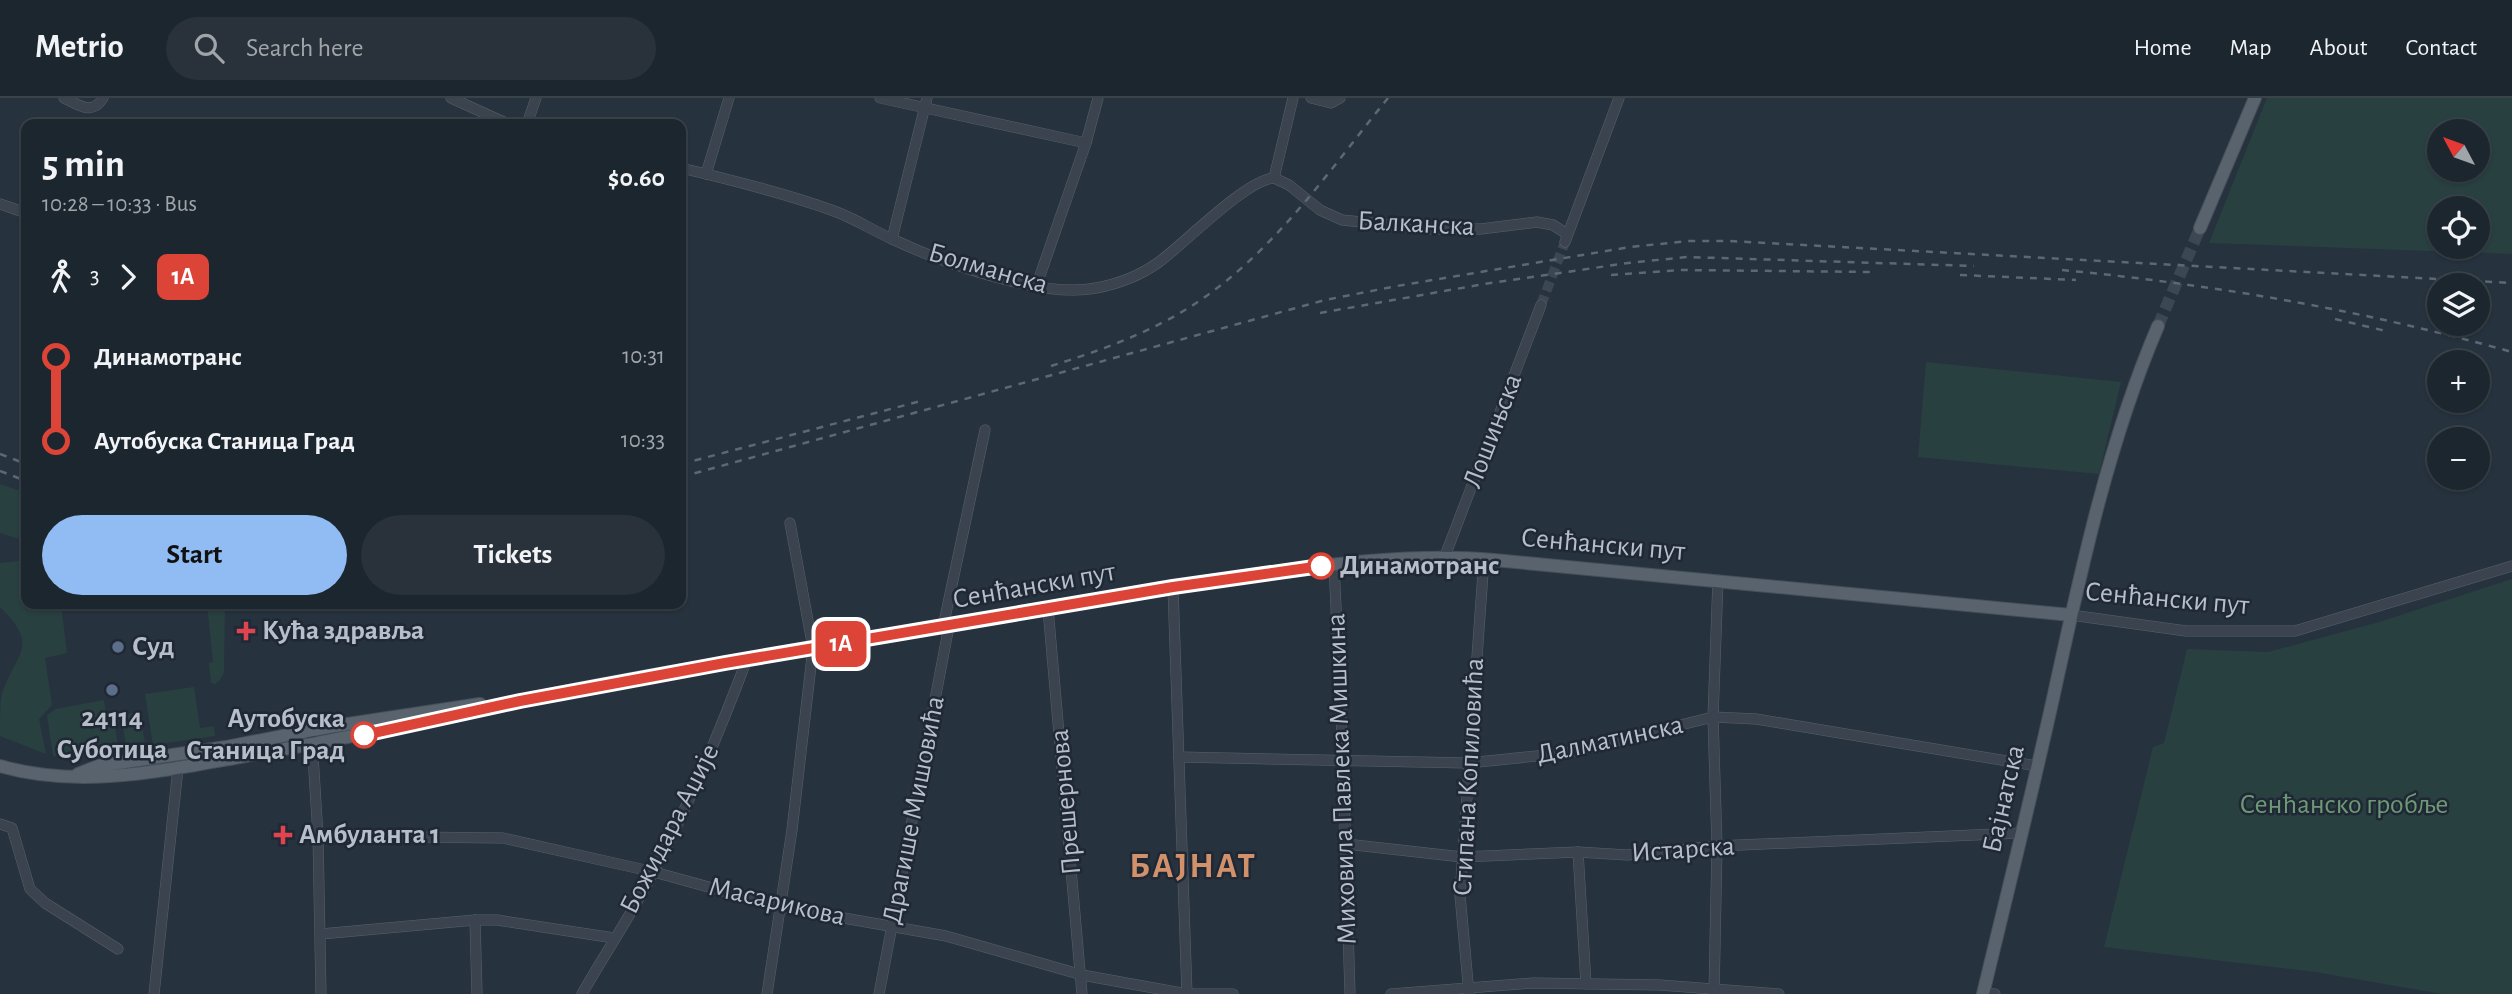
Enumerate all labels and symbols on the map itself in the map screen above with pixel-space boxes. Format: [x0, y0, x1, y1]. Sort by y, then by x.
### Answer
north arrow [2427, 119, 2490, 182]
street label: Балканска [1357, 207, 1476, 241]
street label: Болманска [925, 239, 1051, 299]
street label: Лошињска [1458, 370, 1528, 492]
street label: Сенћански пут [1520, 524, 1687, 566]
place label: Динамотранс [1340, 552, 1499, 580]
marker: Динамотранс [1308, 553, 1334, 579]
street label: Сенћански пут [950, 558, 1118, 614]
street label: Сенћански пут [2084, 578, 2251, 620]
street label: Миховила Павлека Мишкина [1322, 612, 1362, 945]
place label: Кућа здравља [262, 617, 424, 645]
marker: Кућа здравља [236, 621, 256, 641]
line badge: 1A [810, 621, 872, 667]
place label: Суд [132, 633, 174, 661]
marker: Суд [110, 639, 126, 655]
street label: Стипана Копиловића [1449, 657, 1489, 897]
marker: 24114 Суботица [104, 682, 120, 698]
street label: Драгише Мишовића [878, 693, 950, 926]
place label: 24114 Суботица [57, 704, 167, 764]
place label: Аутобуска Станица Град [186, 705, 345, 765]
street label: Далматинска [1534, 711, 1686, 769]
marker: Аутобуска Станица Град [351, 722, 377, 748]
street label: Прешернова [1046, 728, 1086, 876]
street label: Божидара Аџије [615, 740, 725, 918]
street label: Бајнатска [1978, 742, 2030, 856]
park label: Сенћанско гробље [2240, 791, 2448, 819]
place label: Амбуланта 1 [299, 821, 440, 849]
marker: Амбуланта 1 [273, 825, 293, 845]
street label: Истарска [1630, 832, 1736, 868]
district label: БАЈНАТ [1129, 849, 1257, 884]
street label: Масарикова [706, 873, 848, 931]

